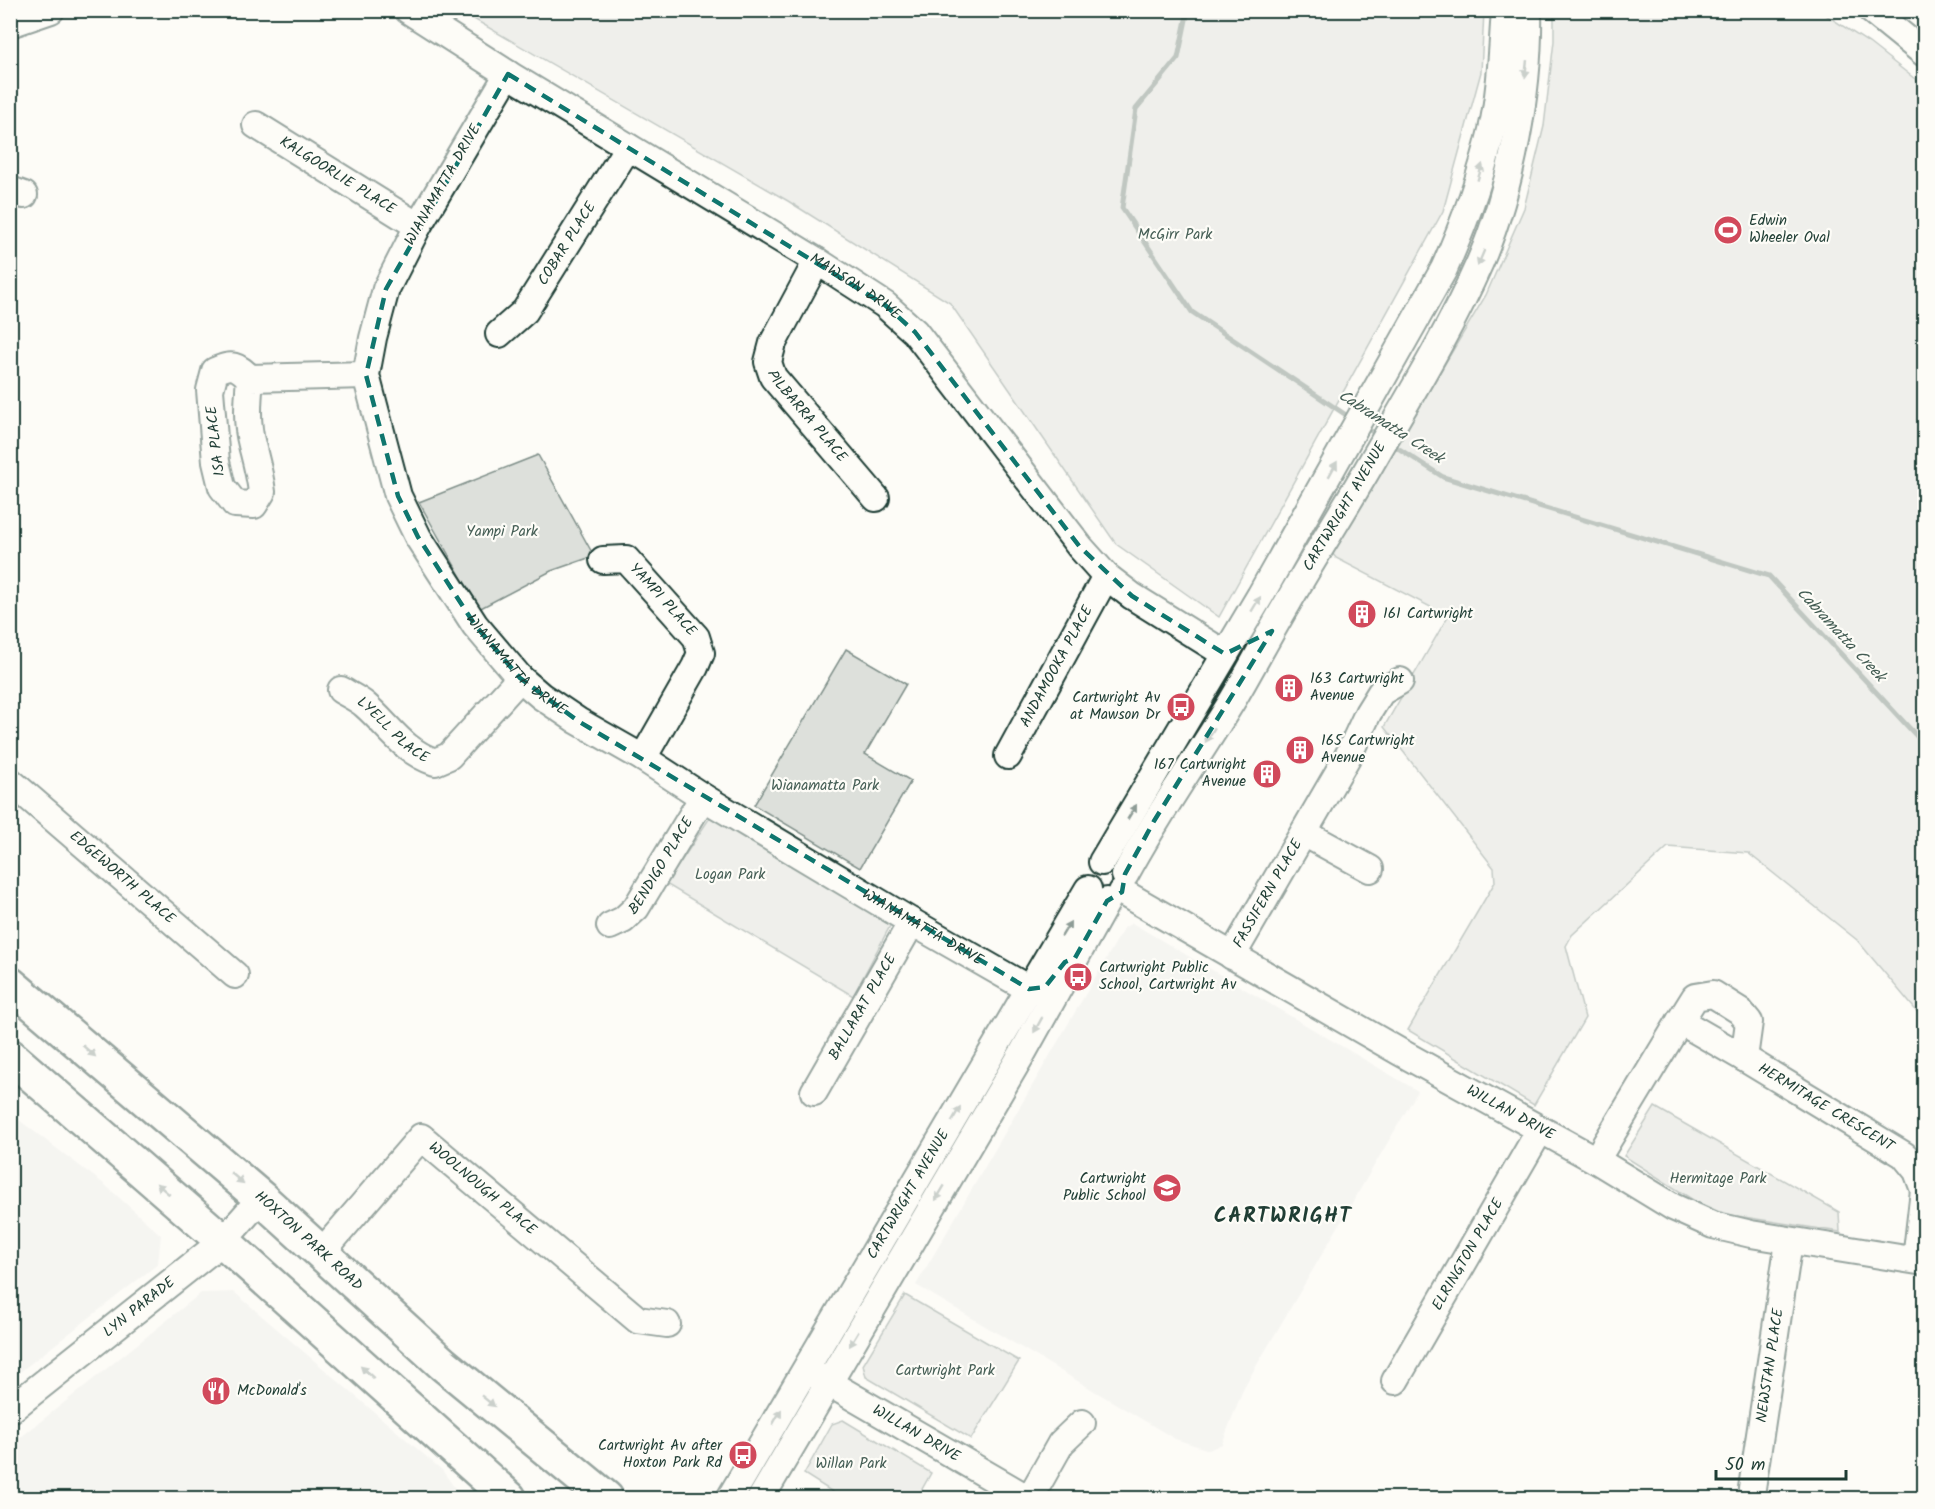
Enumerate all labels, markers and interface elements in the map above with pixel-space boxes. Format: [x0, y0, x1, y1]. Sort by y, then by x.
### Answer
one-way arrow [1521, 59, 1531, 78]
street label: WIANAMATTA DRIVE [398, 119, 488, 250]
street label: KALGOORLIE PLACE [274, 130, 401, 222]
one-way arrow [1476, 163, 1485, 181]
street label: COBAR PLACE [532, 196, 603, 290]
place label: Edwin Wheeler Oval [1749, 209, 1830, 250]
sports icon: Edwin Wheeler Oval [1712, 214, 1744, 246]
park label: McGirr Park [1138, 223, 1213, 247]
street label: MAWSON DRIVE [805, 247, 907, 327]
one-way arrow [1476, 249, 1485, 267]
street label: PILBARRA PLACE [760, 367, 854, 469]
water label: Cabramatta Creek [1333, 383, 1451, 472]
street label: ISA PLACE [200, 403, 232, 478]
street label: CARTWRIGHT AVENUE [1297, 436, 1393, 576]
one-way arrow [1328, 460, 1338, 477]
park label: Yampi Park [466, 520, 539, 544]
street label: YAMPI PLACE [623, 558, 703, 643]
water label: Cabramatta Creek [1790, 582, 1893, 690]
one-way arrow [1250, 596, 1261, 612]
building icon: 161 Cartwright [1346, 598, 1378, 630]
street label: ANDAMOOKA PLACE [1014, 600, 1100, 732]
place label: 161 Cartwright [1383, 602, 1473, 626]
street label: WIANAMATTA DRIVE [459, 609, 573, 723]
place label: 163 Cartwright Avenue [1310, 667, 1404, 708]
building icon: 163 Cartwright Avenue [1273, 672, 1305, 704]
place label: Cartwright Av at Mawson Dr [1070, 686, 1161, 727]
street label: LYELL PLACE [352, 691, 434, 771]
bus stop icon: Cartwright Av at Mawson Dr [1165, 691, 1197, 723]
one-way arrow [1204, 727, 1215, 743]
place label: 165 Cartwright Avenue [1321, 729, 1415, 770]
building icon: 165 Cartwright Avenue [1284, 734, 1316, 766]
place label: 167 Cartwright Avenue [1154, 753, 1246, 794]
building icon: 167 Cartwright Avenue [1251, 758, 1283, 790]
park label: Wianamatta Park [771, 774, 880, 798]
one-way arrow [1127, 804, 1138, 820]
street label: BENDIGO PLACE [623, 812, 701, 921]
street label: EDGEWORTH PLACE [64, 825, 181, 931]
street label: FASSIFERN PLACE [1227, 834, 1310, 953]
park label: Logan Park [695, 863, 766, 887]
street label: WIANAMATTA DRIVE [857, 883, 989, 973]
one-way arrow [1060, 921, 1071, 937]
street label: BALLARAT PLACE [823, 948, 904, 1065]
place label: Cartwright Public School, Cartwright Av [1099, 956, 1237, 997]
bus stop icon: Cartwright Public School, Cartwright Av [1062, 961, 1094, 993]
one-way arrow [1033, 1017, 1043, 1034]
one-way arrow [81, 1044, 96, 1058]
street label: HERMITAGE CRESCENT [1753, 1057, 1900, 1159]
street label: WILLAN DRIVE [1462, 1079, 1560, 1148]
one-way arrow [950, 1106, 961, 1122]
street label: CARTWRIGHT AVENUE [861, 1124, 957, 1264]
street label: WOOLNOUGH PLACE [423, 1136, 543, 1242]
place label: Cartwright Public School [1063, 1167, 1146, 1208]
park label: Hermitage Park [1669, 1167, 1768, 1191]
one-way arrow [229, 1171, 245, 1184]
school or university icon: Cartwright Public School [1151, 1172, 1183, 1204]
one-way arrow [156, 1183, 171, 1196]
street label: HOXTON PARK ROAD [249, 1185, 368, 1297]
one-way arrow [934, 1185, 945, 1201]
street label: ELRINGTON PLACE [1426, 1193, 1511, 1315]
district label: CARTWRIGHT [1214, 1200, 1353, 1233]
street label: LYN PARADE [98, 1270, 182, 1344]
street label: NEWSTAN PLACE [1750, 1305, 1791, 1424]
one-way arrow [848, 1331, 859, 1347]
park label: Cartwright Park [895, 1359, 996, 1383]
one-way arrow [360, 1365, 375, 1379]
restaurant icon: McDonald's [200, 1375, 232, 1407]
place label: McDonald's [237, 1379, 307, 1403]
one-way arrow [480, 1395, 496, 1408]
street label: WILLAN DRIVE [868, 1399, 966, 1469]
one-way arrow [772, 1409, 783, 1425]
place label: Cartwright Av after Hoxton Park Rd [598, 1434, 723, 1475]
bus stop icon: Cartwright Av after Hoxton Park Rd [727, 1439, 759, 1471]
scale bar [1716, 1443, 1846, 1481]
text: 50 m [1725, 1451, 1765, 1480]
park label: Willan Park [816, 1452, 887, 1476]

